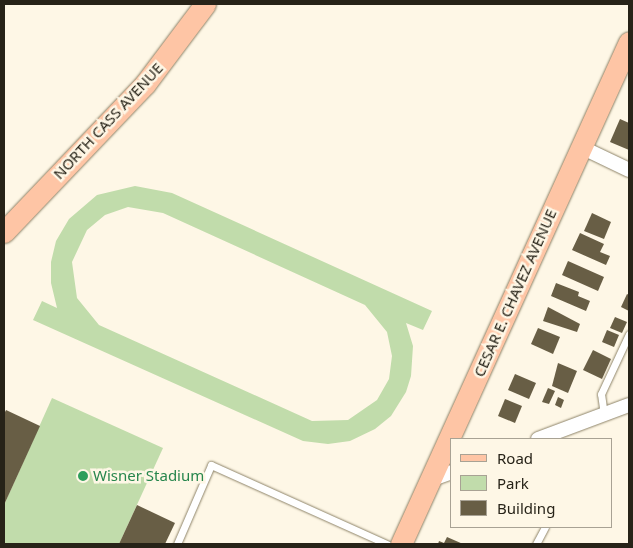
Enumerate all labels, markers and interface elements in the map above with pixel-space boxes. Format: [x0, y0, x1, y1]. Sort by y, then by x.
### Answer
street label: NORTH CASS AVENUE [49, 59, 167, 183]
street label: CESAR E. CHAVEZ AVENUE [470, 206, 560, 380]
legend [450, 438, 613, 528]
text: Road [497, 448, 533, 468]
place label: Wisner Stadium [93, 467, 204, 485]
marker: Wisner Stadium [77, 470, 89, 482]
text: Park [497, 473, 529, 493]
text: Building [497, 498, 555, 518]

